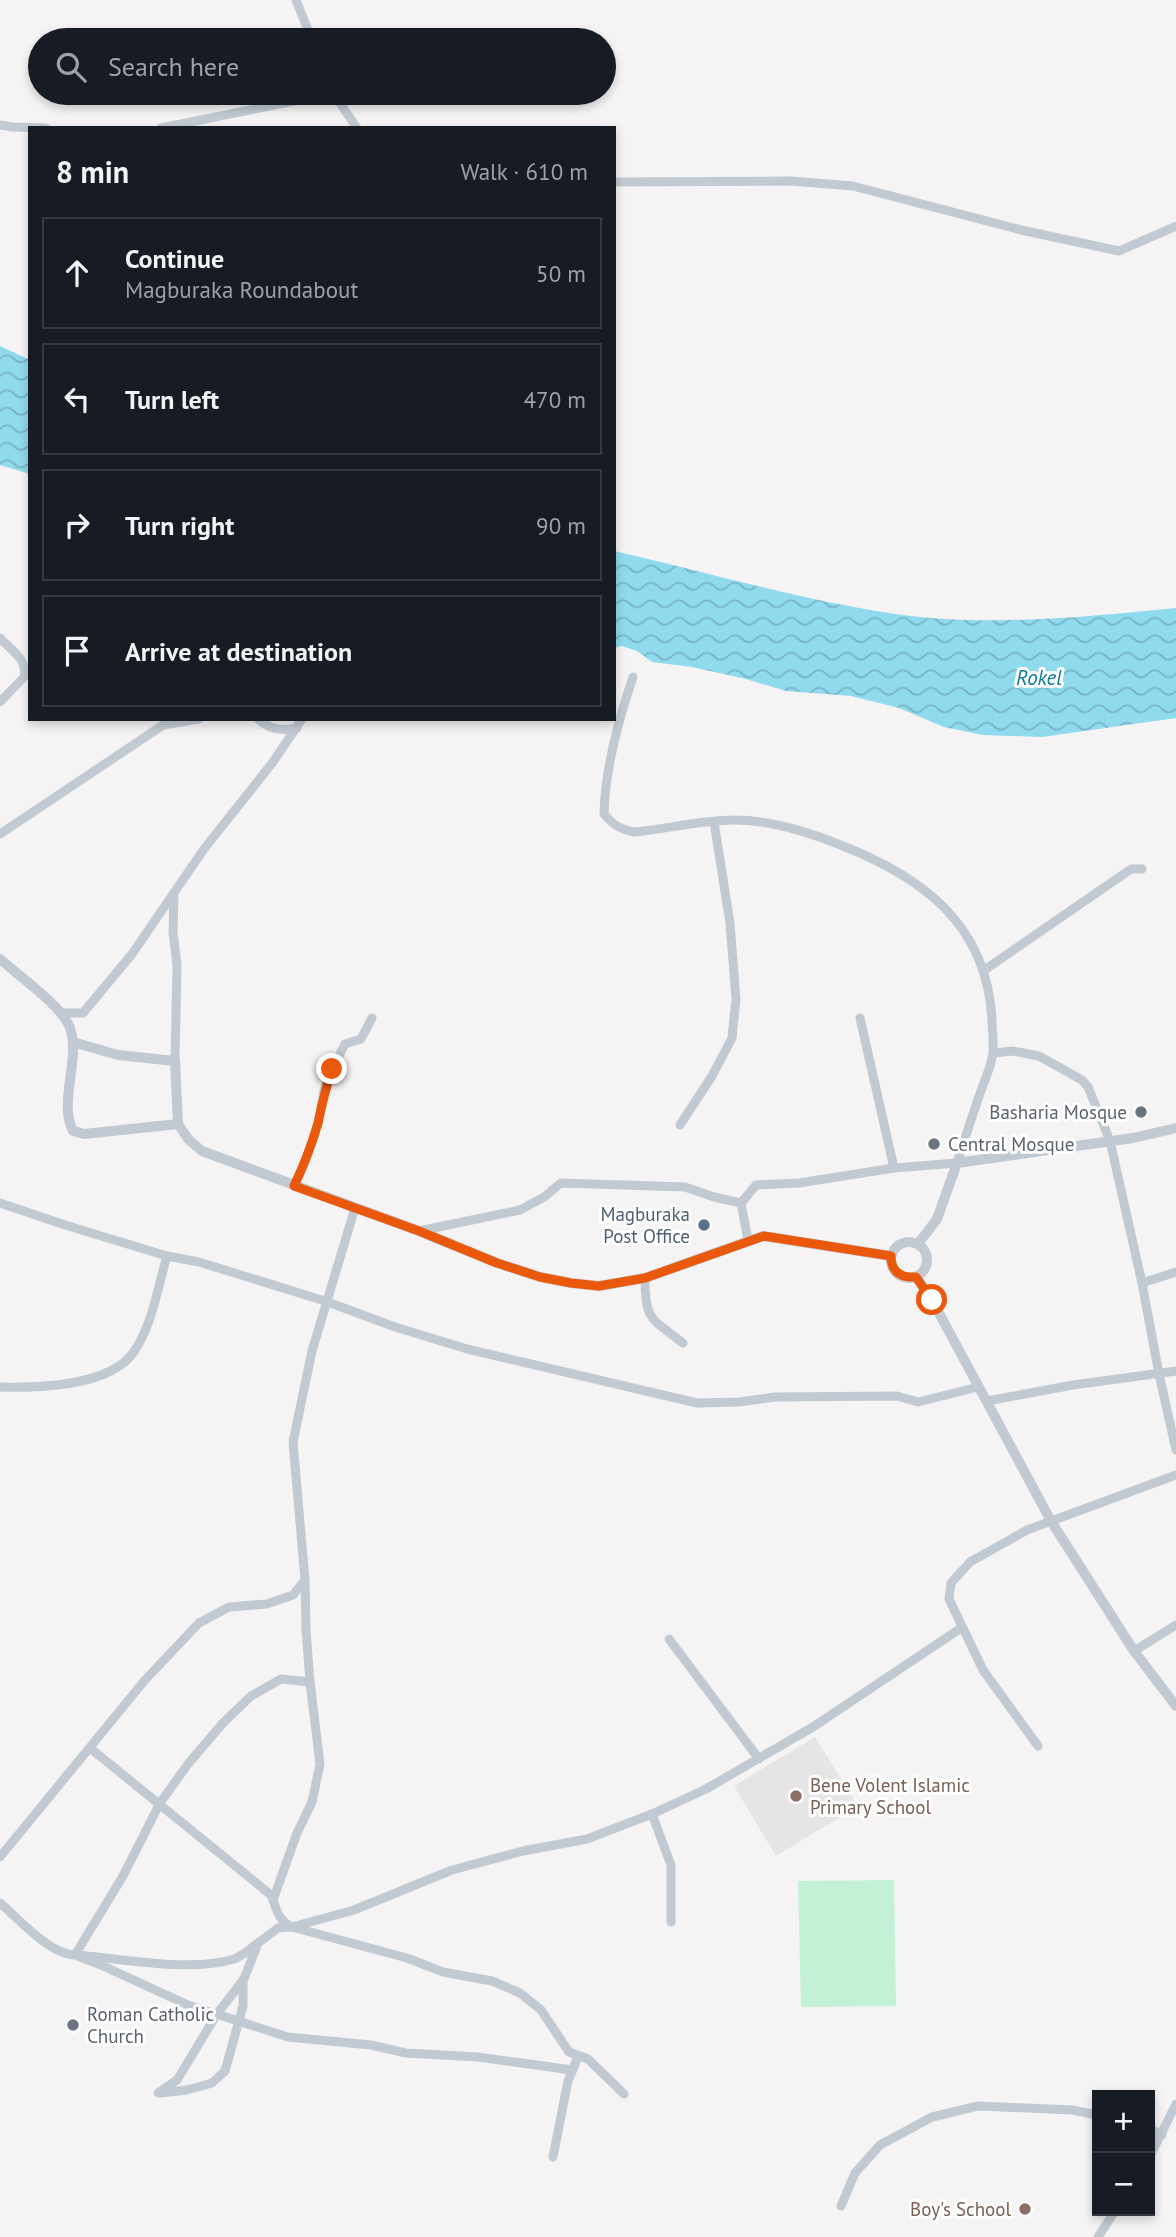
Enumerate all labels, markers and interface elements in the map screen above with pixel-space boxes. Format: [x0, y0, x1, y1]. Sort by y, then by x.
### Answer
search box [28, 28, 616, 105]
icon: search [52, 48, 90, 86]
text: Search here [108, 50, 239, 83]
text: 8 min [56, 152, 129, 191]
text: Walk · 610 m [461, 157, 588, 186]
text: Continue [125, 242, 224, 275]
icon: ahead [58, 254, 96, 292]
text: 50 m [536, 259, 586, 288]
text: Magburaka Roundabout [125, 275, 358, 304]
icon: left [58, 380, 96, 418]
text: Turn left [125, 383, 219, 416]
text: 470 m [524, 385, 586, 414]
icon: right [58, 506, 96, 544]
text: Turn right [125, 509, 234, 542]
text: 90 m [536, 511, 586, 540]
icon: arrive [58, 632, 96, 670]
text: Arrive at destination [125, 635, 352, 668]
water label: Rokel [1016, 664, 1062, 691]
route end [316, 1053, 347, 1084]
place label: Basharia Mosque [989, 1100, 1127, 1124]
marker: Basharia Mosque [1133, 1104, 1149, 1120]
place label: Central Mosque [948, 1132, 1074, 1156]
marker: Central Mosque [926, 1136, 942, 1152]
place label: Magburaka Post Office [600, 1202, 690, 1248]
marker: Magburaka Post Office [696, 1217, 712, 1233]
route start [916, 1284, 947, 1315]
place label: Bene Volent Islamic Primary School [810, 1773, 970, 1819]
marker: Bene Volent Islamic Primary School [788, 1788, 804, 1804]
place label: Roman Catholic Church [87, 2002, 214, 2048]
marker: Roman Catholic Church [65, 2017, 81, 2033]
map controls [1092, 2090, 1155, 2216]
button: + [1092, 2090, 1155, 2153]
button: − [1092, 2153, 1155, 2216]
place label: Boy's School [910, 2197, 1011, 2221]
marker: Boy's School [1017, 2201, 1033, 2217]

